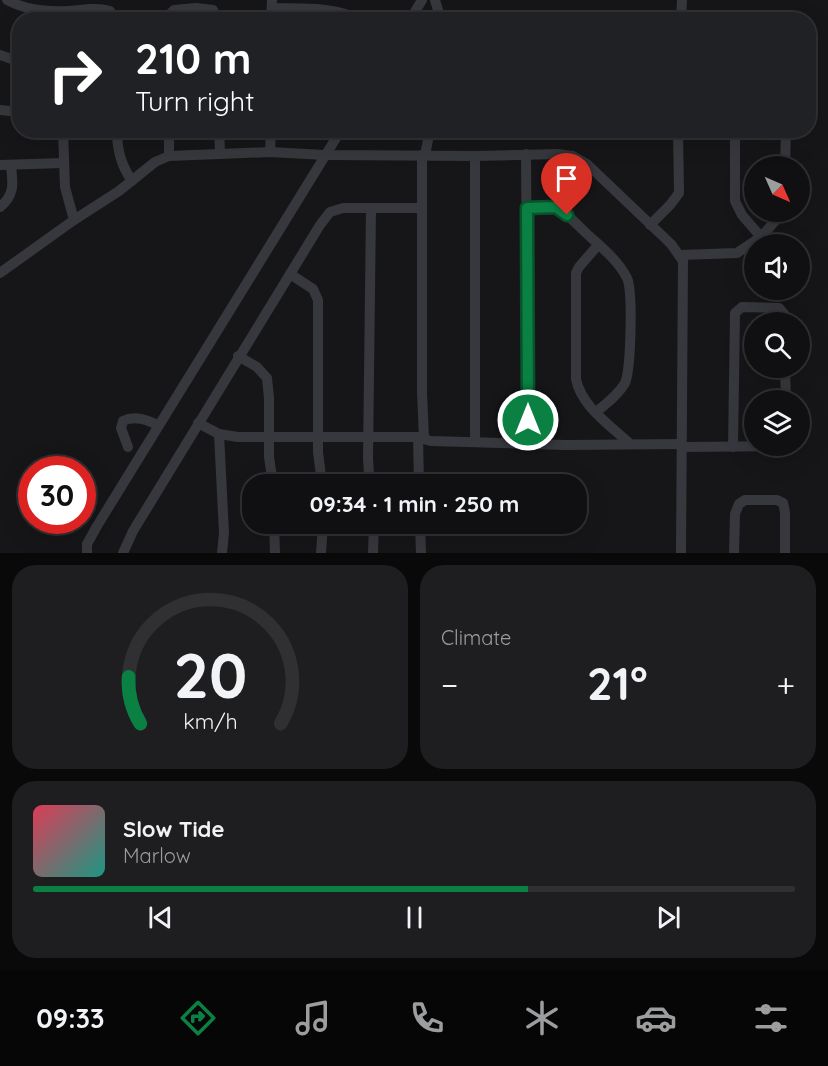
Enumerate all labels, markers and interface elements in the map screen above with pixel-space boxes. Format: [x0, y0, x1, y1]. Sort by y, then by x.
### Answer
text: 210 m [135, 32, 252, 85]
icon: right [36, 36, 114, 114]
text: Turn right [135, 84, 254, 118]
pin [541, 153, 592, 215]
north arrow [744, 156, 810, 222]
map controls [744, 156, 810, 456]
icon: arrive [550, 162, 583, 195]
button: sound [744, 234, 810, 300]
button: search [744, 312, 810, 378]
position arrow [496, 388, 560, 452]
button: layers [744, 390, 810, 456]
speed limit sign: 30 [18, 456, 96, 534]
text: 09:34 · 1 min · 250 m [310, 490, 519, 518]
text: Climate [441, 625, 511, 650]
text: 20 [173, 636, 247, 714]
text: 21° [587, 655, 648, 711]
text: − [441, 664, 458, 705]
text: + [776, 664, 795, 705]
text: km/h [183, 708, 237, 734]
text: Slow Tide [123, 815, 224, 843]
text: Marlow [123, 843, 191, 868]
icon: previous [144, 901, 177, 934]
icon: pause [398, 901, 431, 934]
icon: next [652, 901, 685, 934]
icon: directions [177, 997, 219, 1039]
icon: music [292, 997, 334, 1039]
icon: phone [406, 997, 448, 1039]
icon: climate [521, 997, 563, 1039]
icon: car [635, 997, 677, 1039]
icon: filters [750, 997, 792, 1039]
text: 09:33 [36, 1001, 105, 1035]

